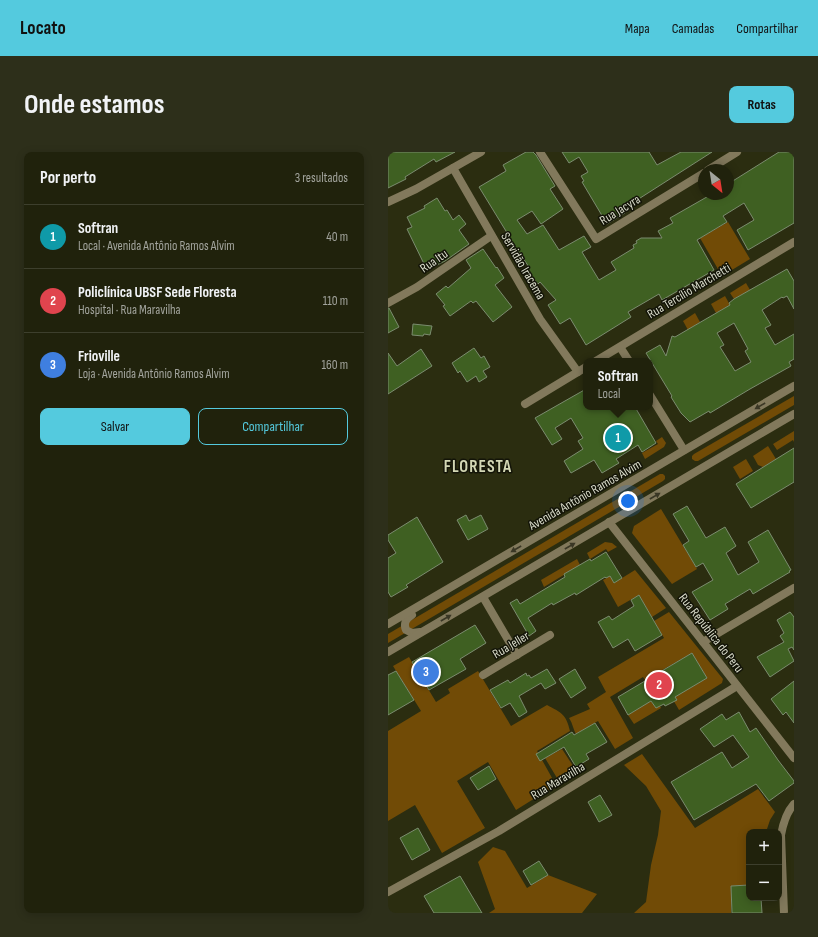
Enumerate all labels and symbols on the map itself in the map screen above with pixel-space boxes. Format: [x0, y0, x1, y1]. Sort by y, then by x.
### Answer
north arrow [698, 164, 734, 200]
street label: Rua Jacyra [597, 191, 643, 229]
street label: Servidão Iracema [497, 230, 549, 302]
street label: Rua Itu [417, 246, 451, 276]
street label: Rua Tercílio Marchetti [644, 260, 734, 322]
one-way arrow [754, 402, 766, 409]
pin: 1 [605, 423, 631, 453]
street label: Avenida Antônio Ramos Alvim [525, 456, 644, 534]
district label: FLORESTA [444, 457, 512, 477]
your location [618, 491, 638, 511]
one-way arrow [649, 492, 661, 499]
one-way arrow [564, 542, 576, 549]
one-way arrow [510, 546, 522, 553]
street label: Rua República do Peru [675, 590, 747, 676]
one-way arrow [440, 615, 452, 622]
street label: Rua Jeller [490, 628, 533, 662]
pin: 3 [413, 657, 439, 687]
pin: 2 [646, 670, 672, 700]
street label: Rua Maravilha [528, 759, 588, 803]

